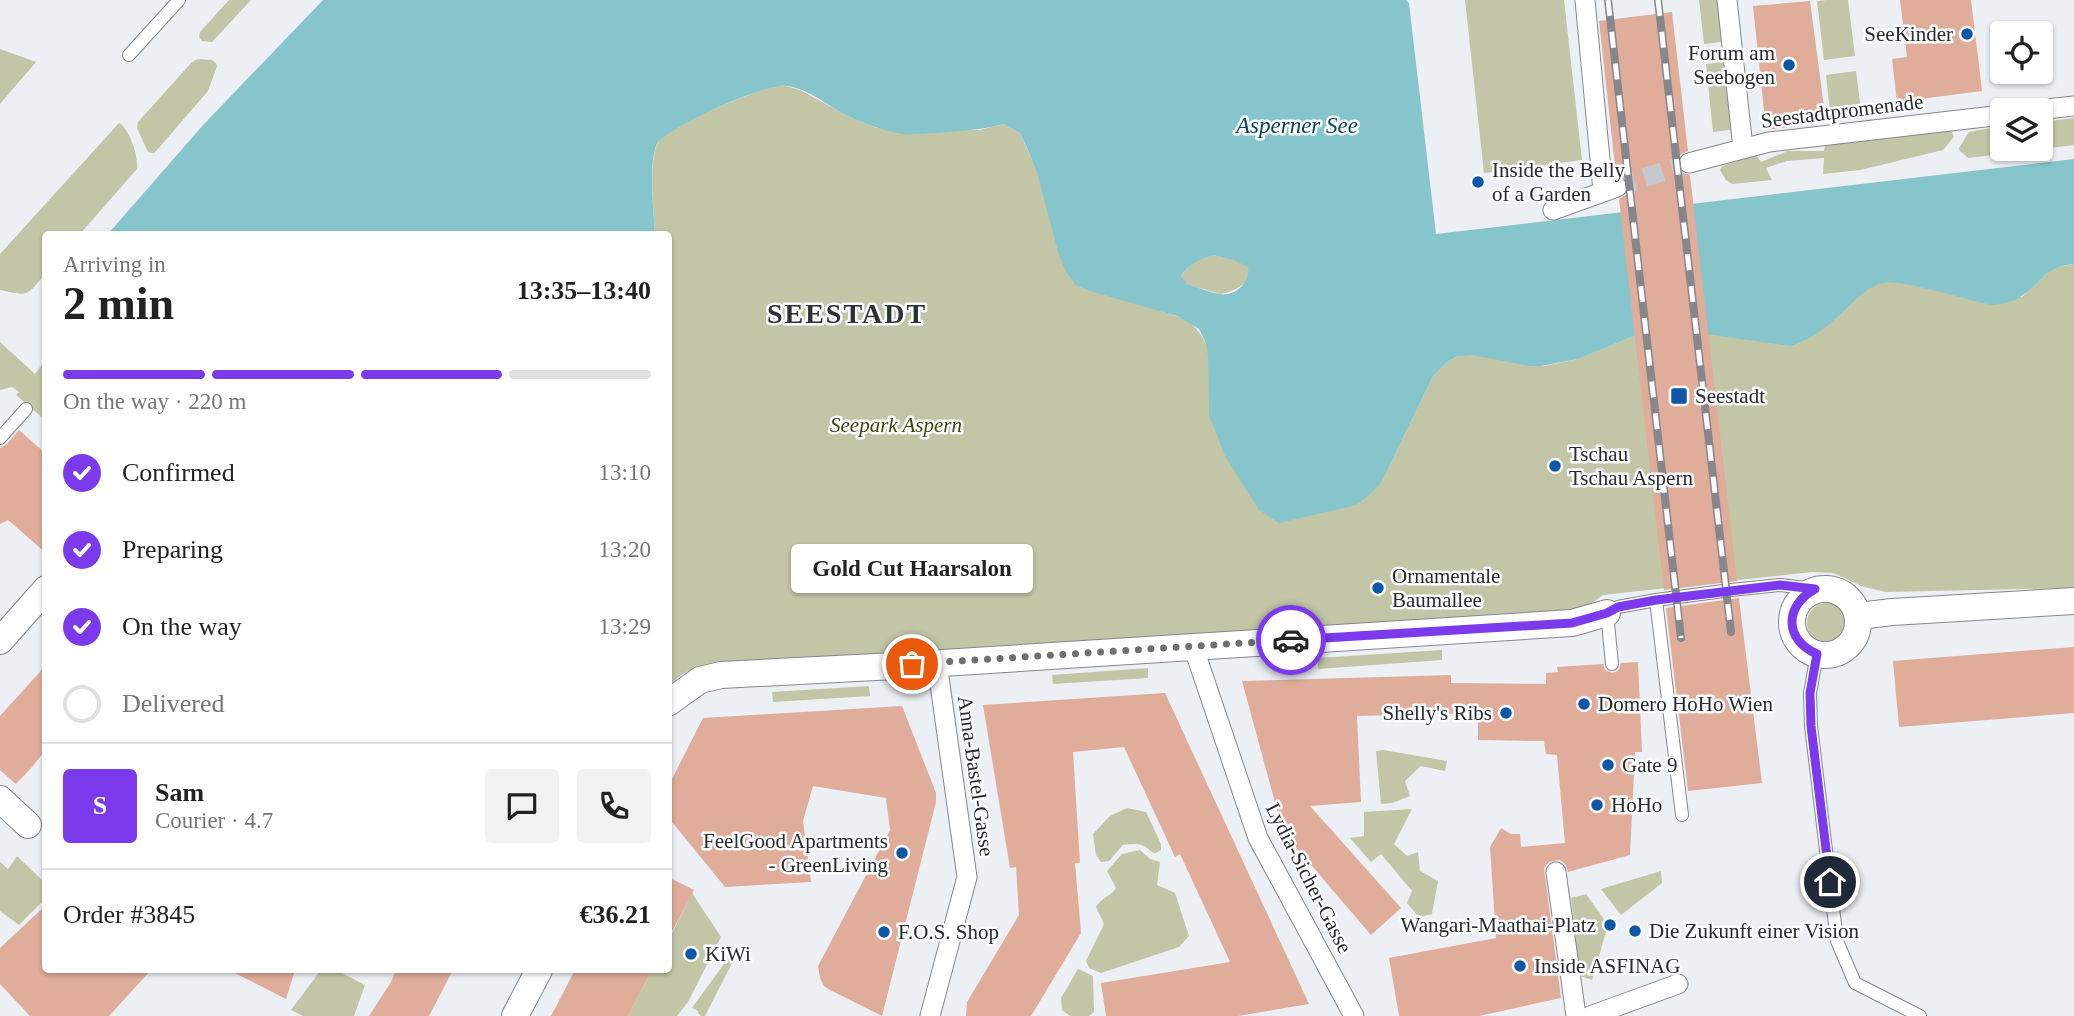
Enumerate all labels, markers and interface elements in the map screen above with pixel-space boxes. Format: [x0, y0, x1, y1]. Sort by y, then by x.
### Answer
map controls [1990, 21, 2053, 161]
button: locate [1990, 21, 2053, 84]
place label: SeeKinder [1864, 22, 1953, 46]
marker: SeeKinder [1959, 26, 1975, 42]
place label: Forum am Seebogen [1688, 41, 1775, 89]
marker: Forum am Seebogen [1781, 57, 1797, 73]
street label: Seestadtpromenade [1760, 89, 1924, 133]
button: layers [1990, 98, 2053, 161]
water label: Asperner See [1234, 113, 1358, 138]
place label: Inside the Belly of a Garden [1492, 158, 1625, 206]
marker: Inside the Belly of a Garden [1470, 174, 1486, 190]
text: Arriving in [63, 252, 166, 277]
text: 13:35–13:40 [517, 276, 651, 305]
text: 2 min [63, 278, 174, 329]
district label: SEESTADT [767, 298, 927, 329]
place label: Seestadt [1695, 384, 1765, 408]
marker: Seestadt [1669, 386, 1689, 406]
text: On the way · 220 m [63, 389, 246, 414]
park label: Seepark Aspern [830, 413, 962, 437]
place label: Tschau Tschau Aspern [1569, 442, 1693, 490]
icon: check [63, 454, 101, 492]
text: Confirmed [122, 458, 235, 487]
marker: Tschau Tschau Aspern [1547, 458, 1563, 474]
text: 13:10 [599, 460, 651, 485]
icon: check [63, 531, 101, 569]
text: Preparing [122, 535, 223, 564]
text: 13:20 [599, 537, 651, 562]
callout: Gold Cut Haarsalon [791, 545, 1033, 594]
text: Gold Cut Haarsalon [812, 556, 1012, 581]
place label: Ornamentale Baumallee [1392, 564, 1500, 612]
marker: Ornamentale Baumallee [1370, 580, 1386, 596]
courier [1256, 605, 1326, 675]
icon: check [63, 608, 101, 646]
text: On the way [122, 612, 242, 641]
text: 13:29 [599, 614, 651, 639]
icon: car [1272, 621, 1310, 659]
pin [882, 634, 942, 694]
icon: bag [893, 645, 931, 683]
text: Delivered [122, 689, 225, 718]
place label: Domero HoHo Wien [1598, 692, 1773, 716]
street label: Anna-Bastel-Gasse [953, 694, 999, 858]
marker: Domero HoHo Wien [1576, 696, 1592, 712]
place label: Shelly's Ribs [1383, 701, 1492, 725]
marker: Shelly's Ribs [1498, 705, 1514, 721]
place label: Gate 9 [1622, 753, 1677, 777]
marker: Gate 9 [1600, 757, 1616, 773]
button: chat [485, 769, 559, 843]
button: phone [577, 769, 651, 843]
text: Sam [155, 778, 204, 807]
text: S [93, 791, 107, 820]
place label: HoHo [1611, 793, 1662, 817]
marker: HoHo [1589, 797, 1605, 813]
street label: Lydia-Sicher-Gasse [1261, 799, 1357, 957]
text: Courier · 4.7 [155, 808, 273, 833]
place label: FeelGood Apartments - GreenLiving [703, 829, 888, 877]
marker: FeelGood Apartments - GreenLiving [894, 845, 910, 861]
pin [1800, 852, 1860, 912]
icon: home [1811, 863, 1849, 901]
text: Order #3845 [63, 900, 195, 929]
text: €36.21 [580, 900, 651, 929]
place label: Wangari-Maathai-Platz [1401, 913, 1596, 937]
marker: Wangari-Maathai-Platz [1602, 917, 1618, 933]
place label: Die Zukunft einer Vision [1649, 919, 1860, 943]
place label: F.O.S. Shop [898, 920, 999, 944]
marker: Die Zukunft einer Vision [1627, 923, 1643, 939]
marker: F.O.S. Shop [876, 924, 892, 940]
place label: KiWi [705, 942, 751, 966]
marker: KiWi [683, 946, 699, 962]
place label: Inside ASFINAG [1534, 954, 1680, 978]
marker: Inside ASFINAG [1512, 958, 1528, 974]

